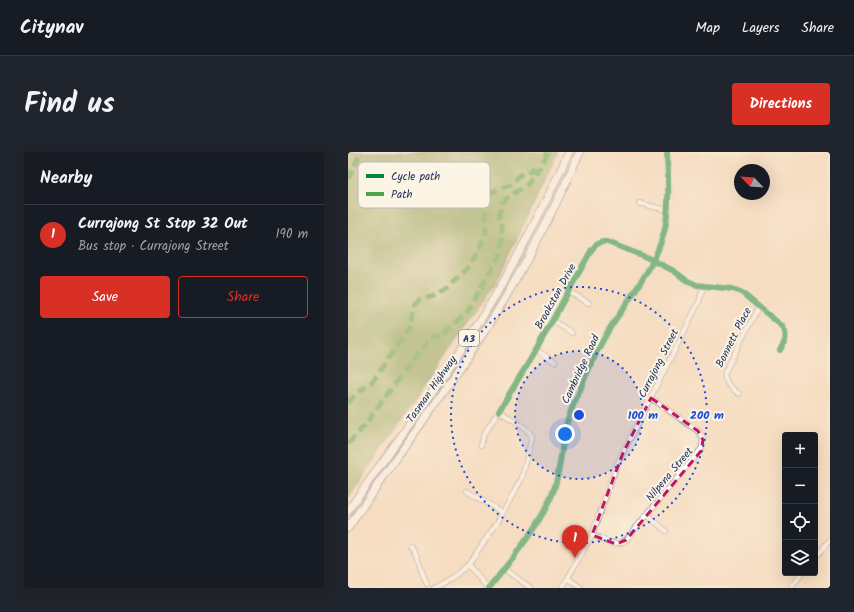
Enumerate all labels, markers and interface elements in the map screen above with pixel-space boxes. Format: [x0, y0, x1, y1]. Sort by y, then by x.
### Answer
text: Citynav [20, 13, 83, 43]
text: Map [696, 17, 720, 39]
text: Layers [742, 17, 780, 39]
text: Share [802, 17, 834, 39]
text: Find us [24, 82, 115, 127]
button: Directions [732, 83, 830, 125]
legend [358, 162, 490, 208]
north arrow [734, 164, 770, 200]
text: Nearby [40, 165, 92, 192]
text: Cycle path [391, 168, 440, 186]
text: Path [391, 186, 412, 204]
text: Currajong St Stop 32 Out [78, 212, 248, 236]
text: 1 [51, 224, 55, 245]
text: 190 m [276, 224, 308, 245]
text: Bus stop · Currajong Street [78, 236, 229, 257]
street label: Brookston Drive [530, 260, 581, 333]
button: Save [40, 276, 170, 318]
button: Share [178, 276, 308, 318]
street label: Bonnett Place [711, 304, 757, 371]
street label: Currajong Street [634, 325, 684, 401]
road number: A3 [459, 330, 479, 346]
street label: Cambridge Road [557, 331, 605, 407]
street label: Tasman Highway [402, 351, 462, 427]
text: 100 m [628, 406, 658, 425]
text: 200 m [690, 406, 724, 425]
centre of rings [572, 408, 586, 422]
your location [555, 424, 575, 444]
map controls [782, 432, 818, 576]
button: + [782, 432, 818, 468]
street label: Nilpena Street [642, 443, 698, 506]
button: − [782, 468, 818, 504]
button: locate [782, 504, 818, 540]
pin: 1 [562, 525, 588, 558]
button: layers [782, 540, 818, 576]

